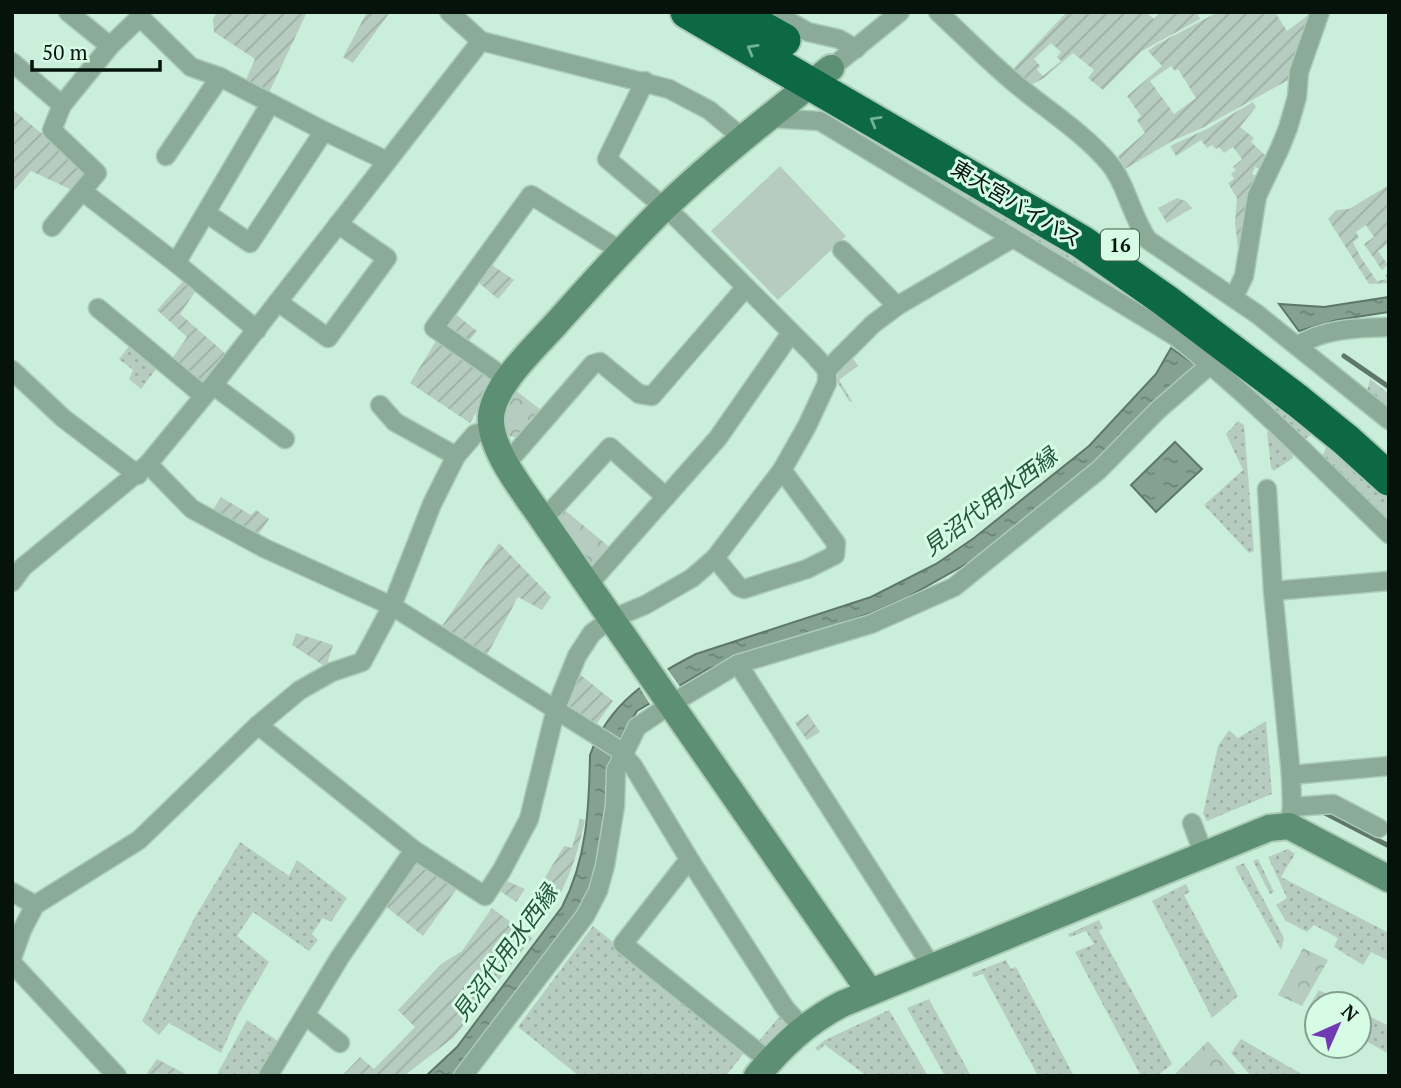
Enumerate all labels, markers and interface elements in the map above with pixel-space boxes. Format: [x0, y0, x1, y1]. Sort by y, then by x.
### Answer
scale bar [32, 28, 159, 72]
text: 50 m [42, 38, 88, 66]
one-way arrow [747, 44, 760, 57]
one-way arrow [870, 116, 883, 129]
street label: 東大宮バイパス [946, 153, 1087, 253]
road number: 16 [1101, 230, 1139, 260]
water label: 見沼代用水西縁 [916, 439, 1066, 562]
water label: 見沼代用水西縁 [445, 876, 566, 1027]
north arrow [1303, 990, 1373, 1060]
text: N [1336, 999, 1365, 1027]

